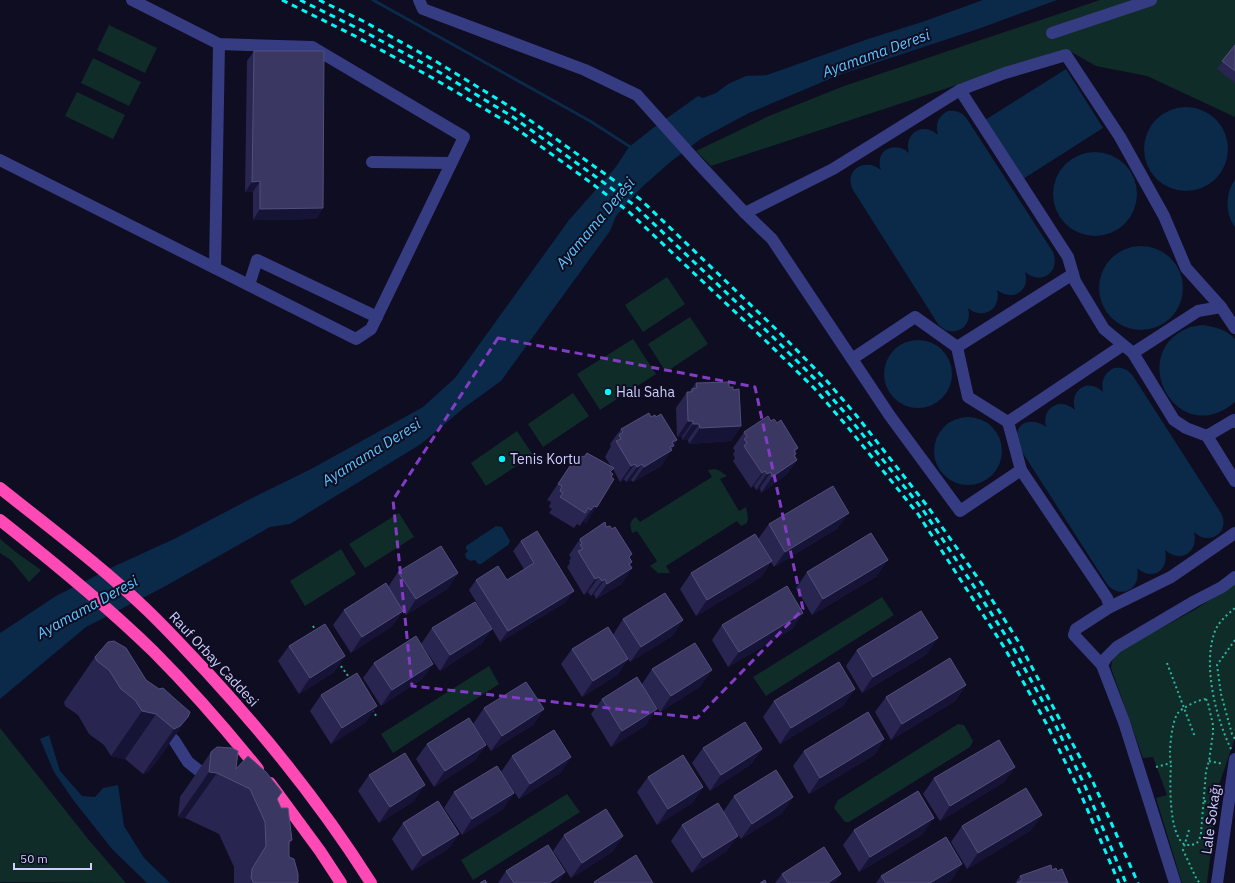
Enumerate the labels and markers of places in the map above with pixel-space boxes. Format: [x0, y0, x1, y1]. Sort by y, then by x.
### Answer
place label: Halı Saha [616, 383, 676, 401]
marker: Halı Saha [603, 387, 613, 397]
place label: Tenis Kortu [510, 450, 581, 468]
marker: Tenis Kortu [497, 454, 507, 464]

